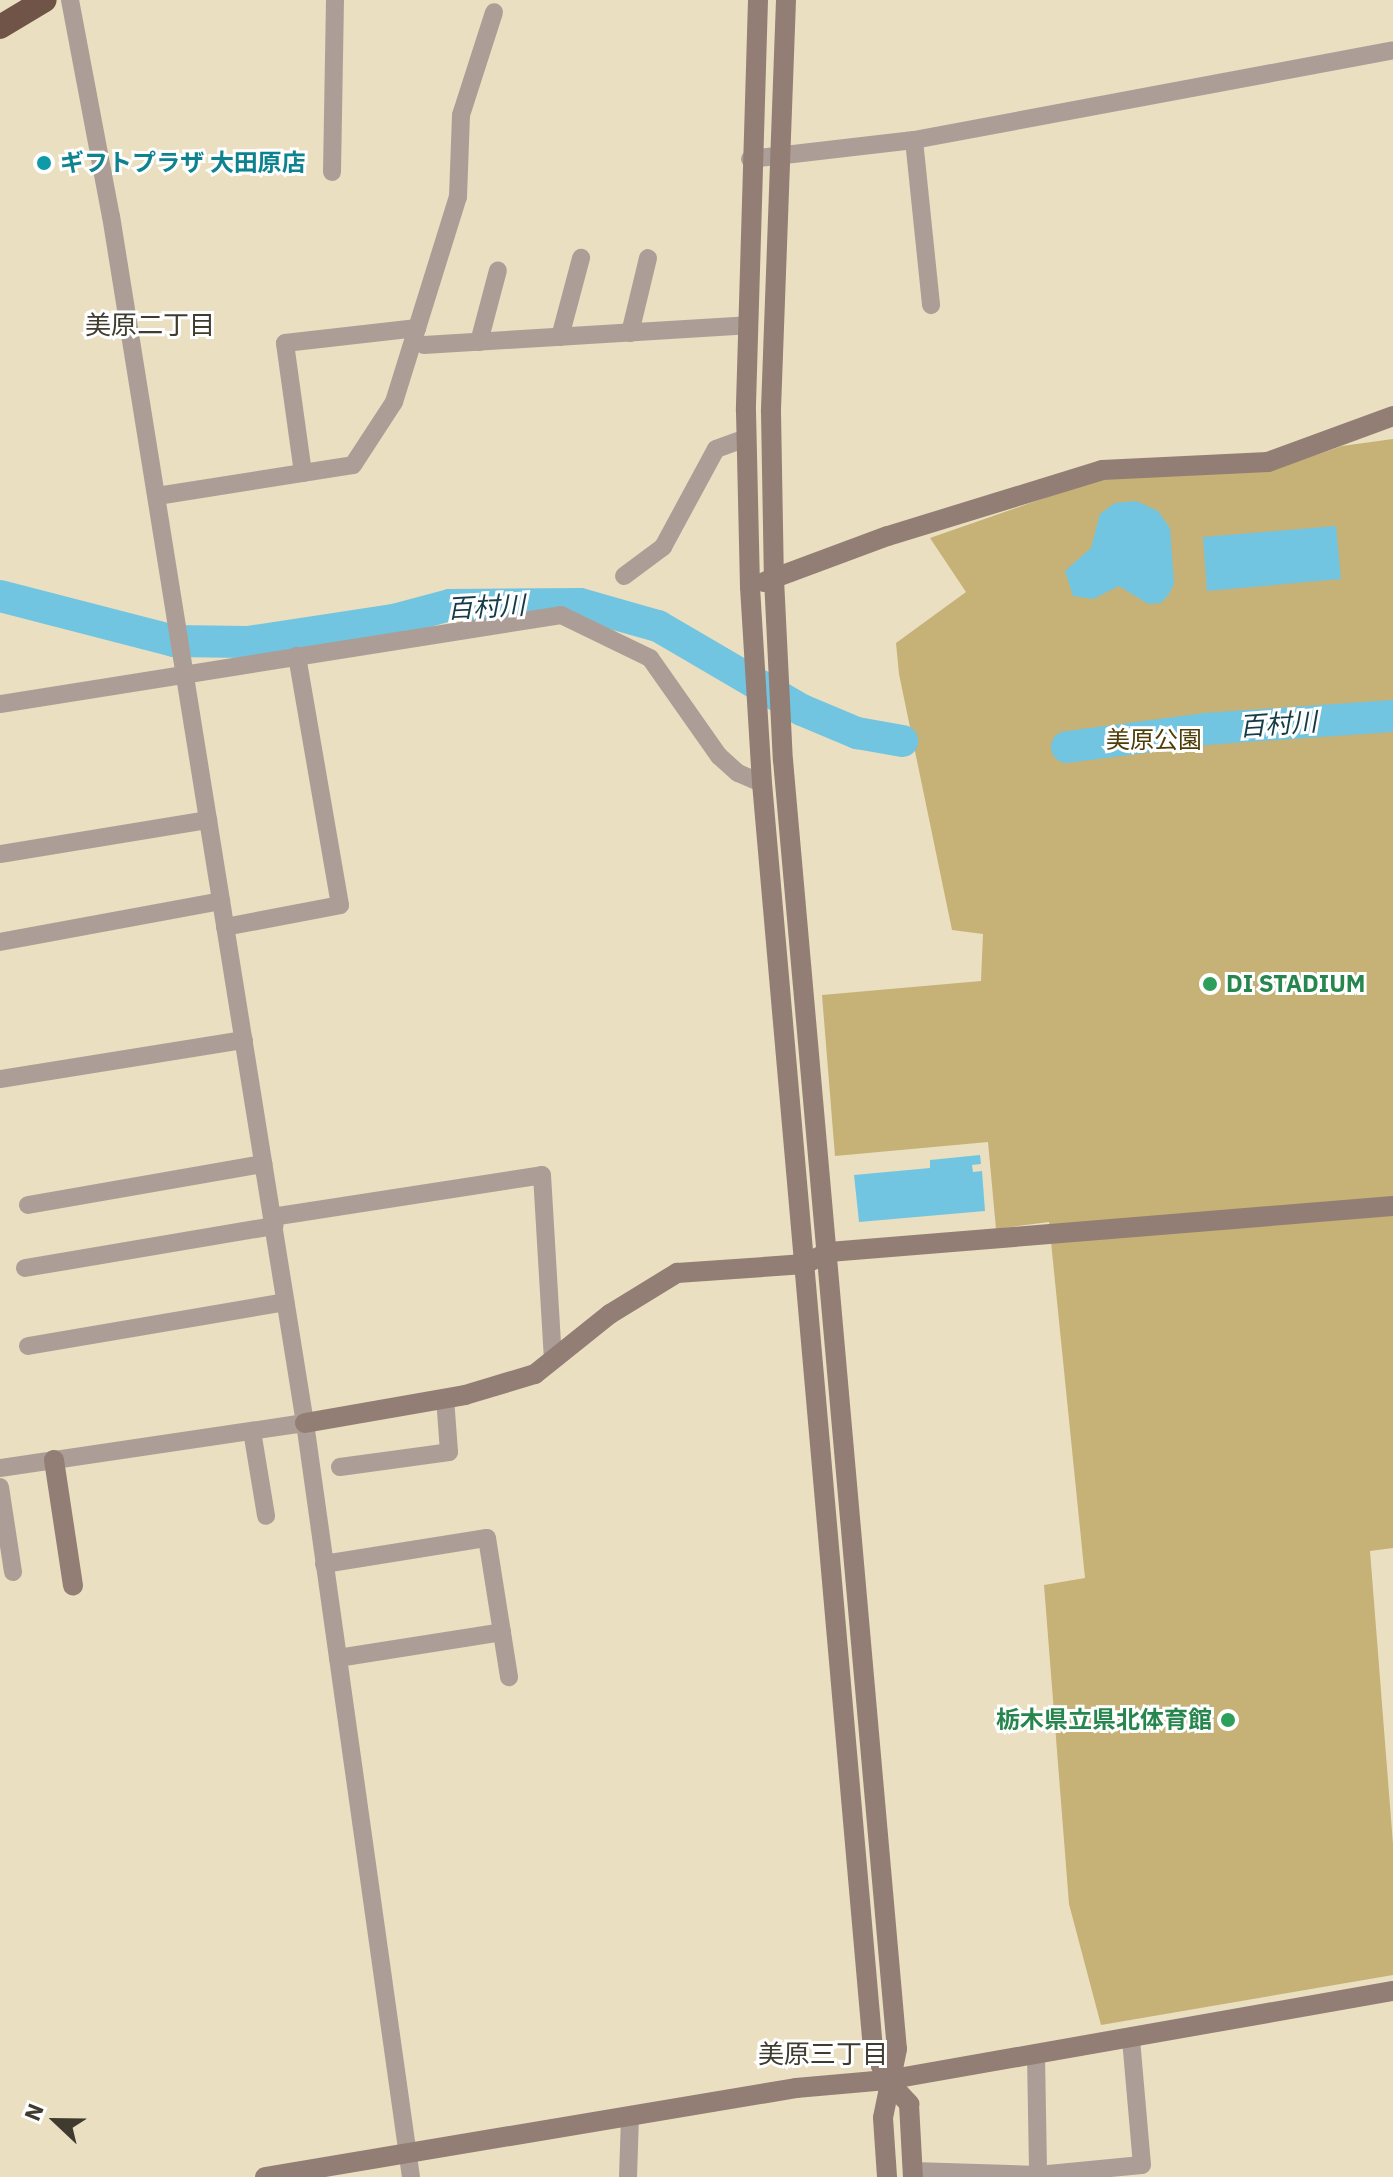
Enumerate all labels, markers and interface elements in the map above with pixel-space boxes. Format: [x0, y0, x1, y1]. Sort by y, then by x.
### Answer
place label: ギフトプラザ 大田原店 [60, 149, 306, 177]
marker: ギフトプラザ 大田原店 [35, 154, 53, 172]
district label: 美原二丁目 [85, 309, 215, 341]
water label: 百村川 [446, 589, 526, 625]
water label: 百村川 [1238, 706, 1318, 742]
park label: 美原公園 [1106, 726, 1202, 754]
place label: DI STADIUM [1226, 970, 1365, 998]
marker: DI STADIUM [1201, 975, 1219, 993]
place label: 栃木県立県北体育館 [996, 1706, 1212, 1734]
marker: 栃木県立県北体育館 [1219, 1711, 1237, 1729]
district label: 美原三丁目 [758, 2038, 888, 2070]
north arrow [16, 2081, 96, 2161]
text: N [17, 2099, 50, 2125]

